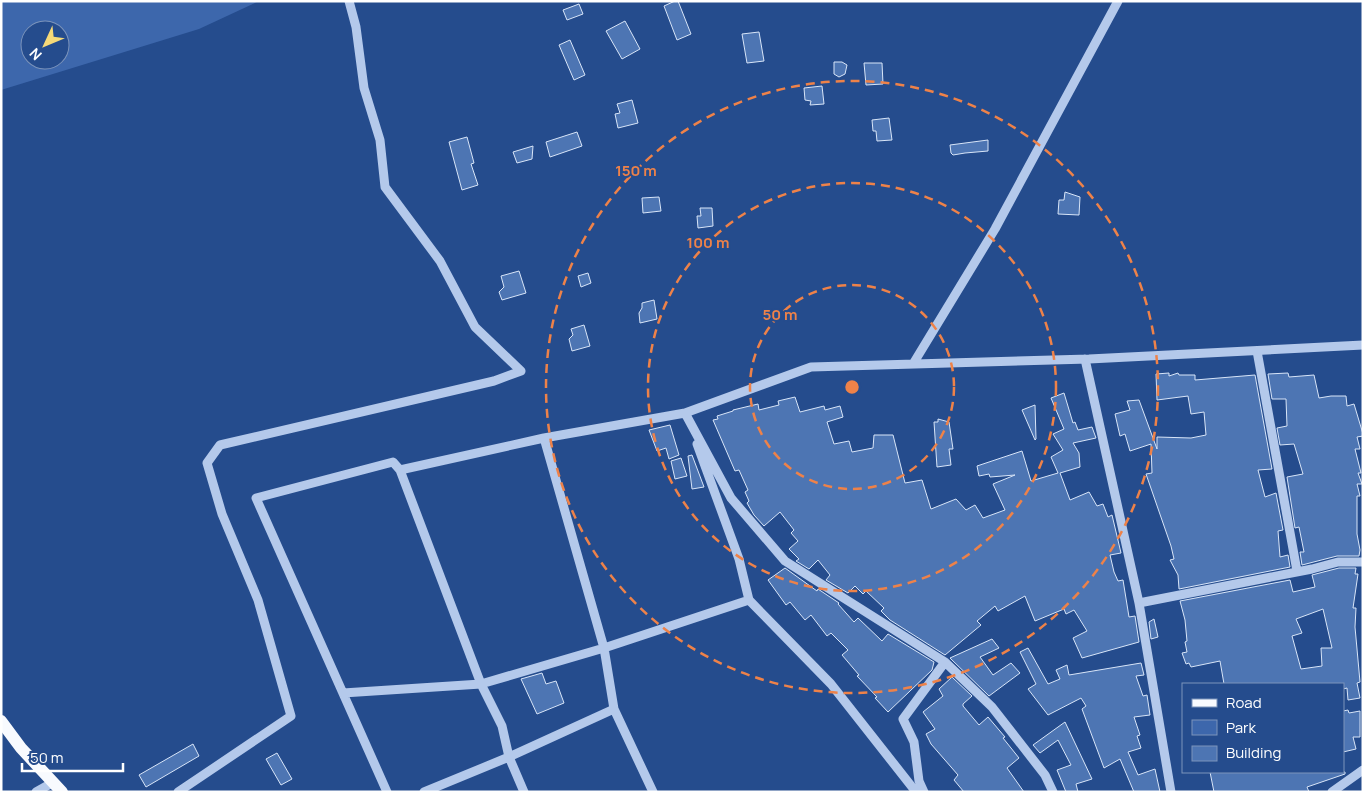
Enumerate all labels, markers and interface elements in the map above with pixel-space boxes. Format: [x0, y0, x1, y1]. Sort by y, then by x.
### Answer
north arrow [20, 20, 70, 70]
text: N [25, 44, 46, 65]
text: 150 m [615, 160, 657, 181]
text: 100 m [687, 232, 729, 253]
text: 50 m [762, 304, 798, 325]
centre of rings [843, 378, 861, 396]
legend [1182, 683, 1344, 773]
text: Road [1226, 692, 1262, 713]
text: Park [1226, 717, 1256, 738]
scale bar [22, 740, 124, 772]
text: Building [1226, 742, 1281, 763]
text: 50 m [30, 747, 64, 768]

